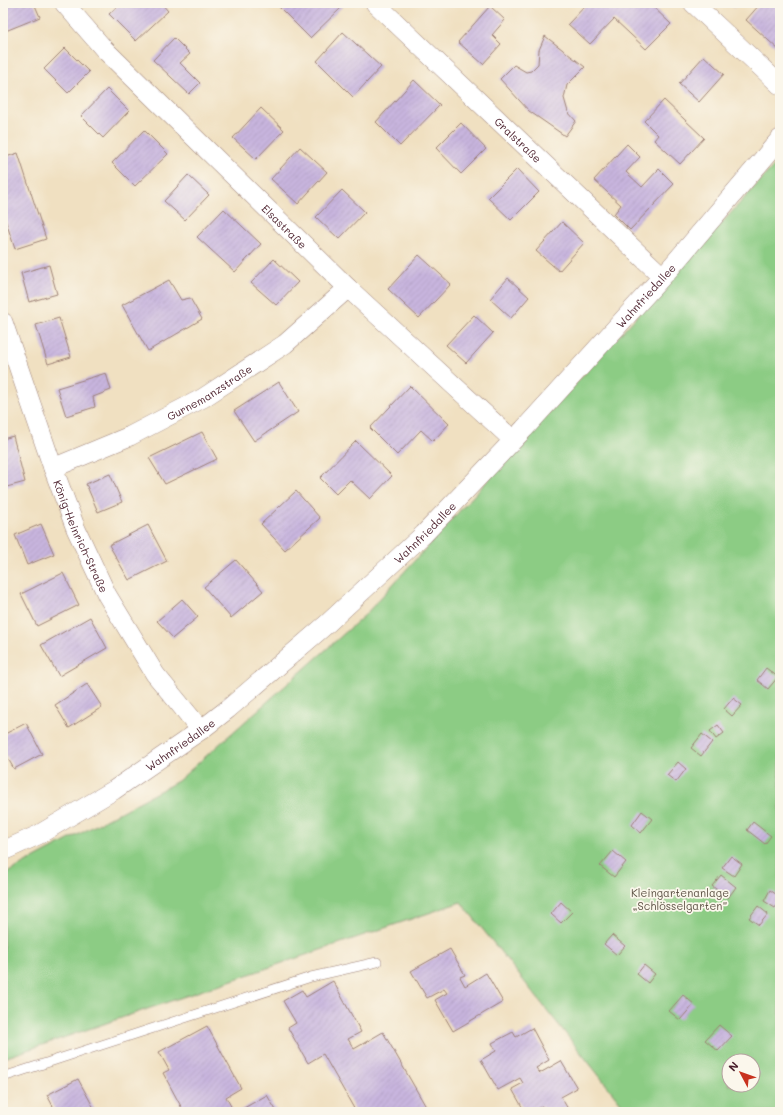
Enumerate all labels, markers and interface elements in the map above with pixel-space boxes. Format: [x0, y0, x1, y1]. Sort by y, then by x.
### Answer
street label: Gralstraße [492, 113, 545, 166]
street label: Elsastraße [259, 201, 311, 252]
street label: Wahnfriedallee [612, 260, 679, 331]
street label: Gurnemanzstraße [164, 360, 255, 423]
street label: König-Heinrich-Straße [51, 478, 112, 595]
street label: Wahnfriedallee [390, 498, 459, 566]
street label: Wahnfriedallee [142, 714, 218, 774]
park label: Kleingartenanlage „Schlösselgarten“ [631, 885, 729, 913]
north arrow [721, 1053, 761, 1093]
text: N [725, 1058, 741, 1074]

